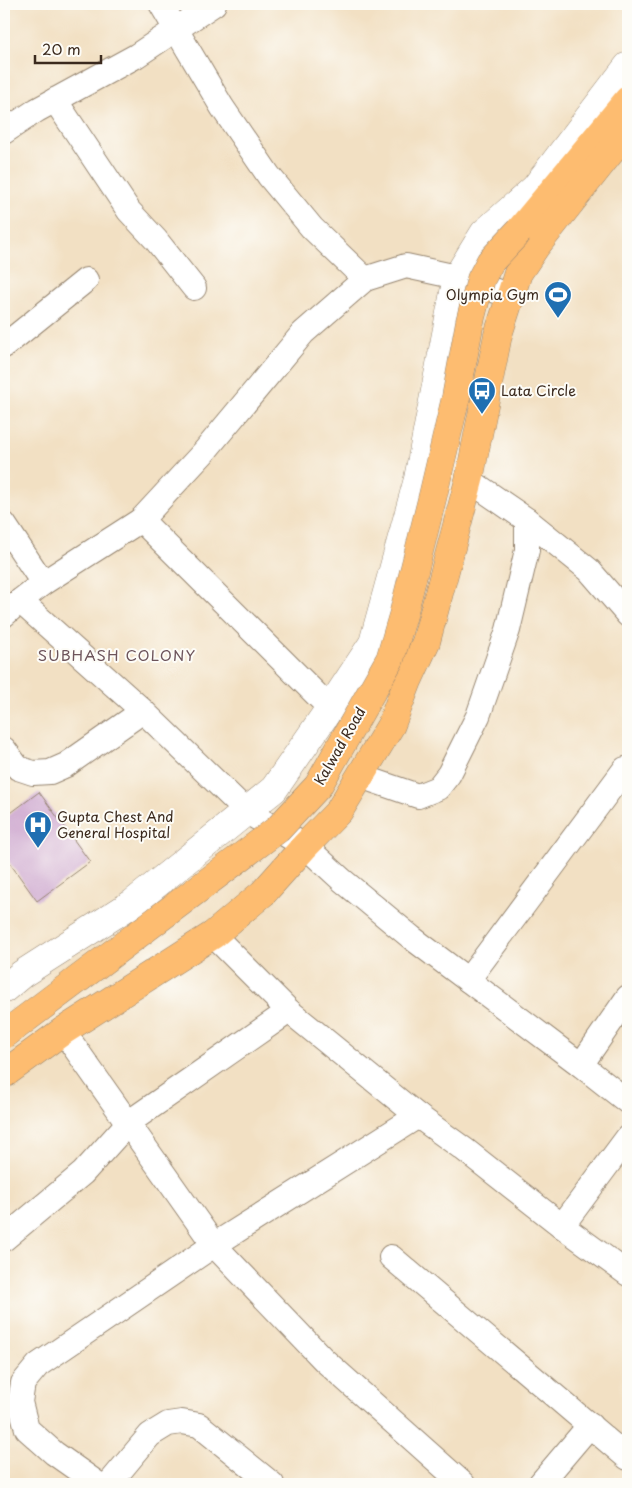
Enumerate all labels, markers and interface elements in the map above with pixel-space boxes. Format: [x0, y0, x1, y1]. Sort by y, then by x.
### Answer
scale bar [35, 32, 101, 64]
text: 20 m [42, 37, 81, 60]
sports icon: Olympia Gym [543, 280, 573, 319]
place label: Olympia Gym [446, 284, 539, 305]
bus stop icon: Lata Circle [467, 376, 497, 415]
place label: Lata Circle [501, 380, 576, 401]
district label: SUBHASH COLONY [38, 643, 196, 666]
street label: Kalwad Road [309, 703, 370, 789]
place label: Gupta Chest And General Hospital [57, 806, 174, 843]
hospital icon: Gupta Chest And General Hospital [23, 810, 53, 849]

